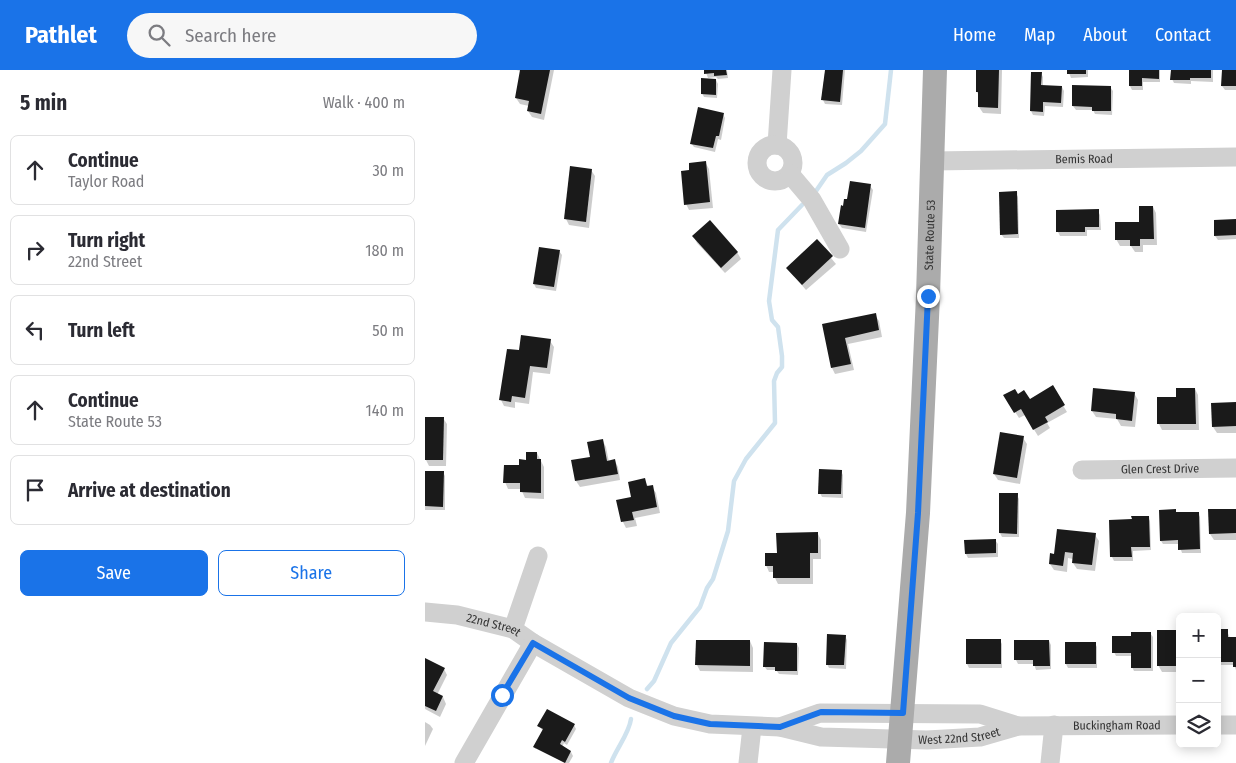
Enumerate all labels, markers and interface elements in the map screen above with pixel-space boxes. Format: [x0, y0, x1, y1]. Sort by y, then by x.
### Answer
search box [127, 13, 477, 58]
text: Pathlet [25, 21, 97, 49]
icon: search [145, 21, 173, 49]
text: Search here [185, 24, 276, 47]
text: Home [953, 24, 996, 46]
text: Map [1024, 24, 1055, 46]
text: About [1083, 24, 1127, 46]
text: Contact [1155, 24, 1211, 46]
text: 5 min [20, 90, 67, 116]
text: Walk · 400 m [323, 93, 405, 112]
text: Continue [68, 149, 139, 172]
street label: Bemis Road [1055, 152, 1113, 166]
icon: ahead [21, 156, 49, 184]
text: 30 m [372, 161, 404, 180]
text: Taylor Road [68, 172, 144, 191]
street label: State Route 53 [922, 200, 938, 271]
text: Turn right [68, 229, 145, 252]
icon: right [21, 236, 49, 264]
text: 180 m [365, 241, 404, 260]
text: 22nd Street [68, 252, 142, 271]
route end [917, 285, 940, 308]
icon: left [21, 316, 49, 344]
text: Turn left [68, 319, 135, 342]
text: 50 m [372, 321, 404, 340]
text: Continue [68, 389, 139, 412]
icon: ahead [21, 396, 49, 424]
text: 140 m [366, 401, 404, 420]
text: State Route 53 [68, 412, 162, 431]
street label: Glen Crest Drive [1121, 461, 1199, 476]
icon: arrive [21, 476, 49, 504]
text: Arrive at destination [68, 479, 231, 502]
button: Save [20, 550, 208, 596]
button: Share [218, 550, 405, 596]
street label: 22nd Street [465, 611, 524, 639]
map controls [1176, 613, 1221, 748]
button: + [1176, 613, 1221, 658]
button: − [1176, 658, 1221, 703]
route start [491, 684, 514, 707]
button: layers [1176, 703, 1221, 748]
street label: Buckingham Road [1073, 718, 1161, 733]
street label: West 22nd Street [918, 725, 1002, 747]

